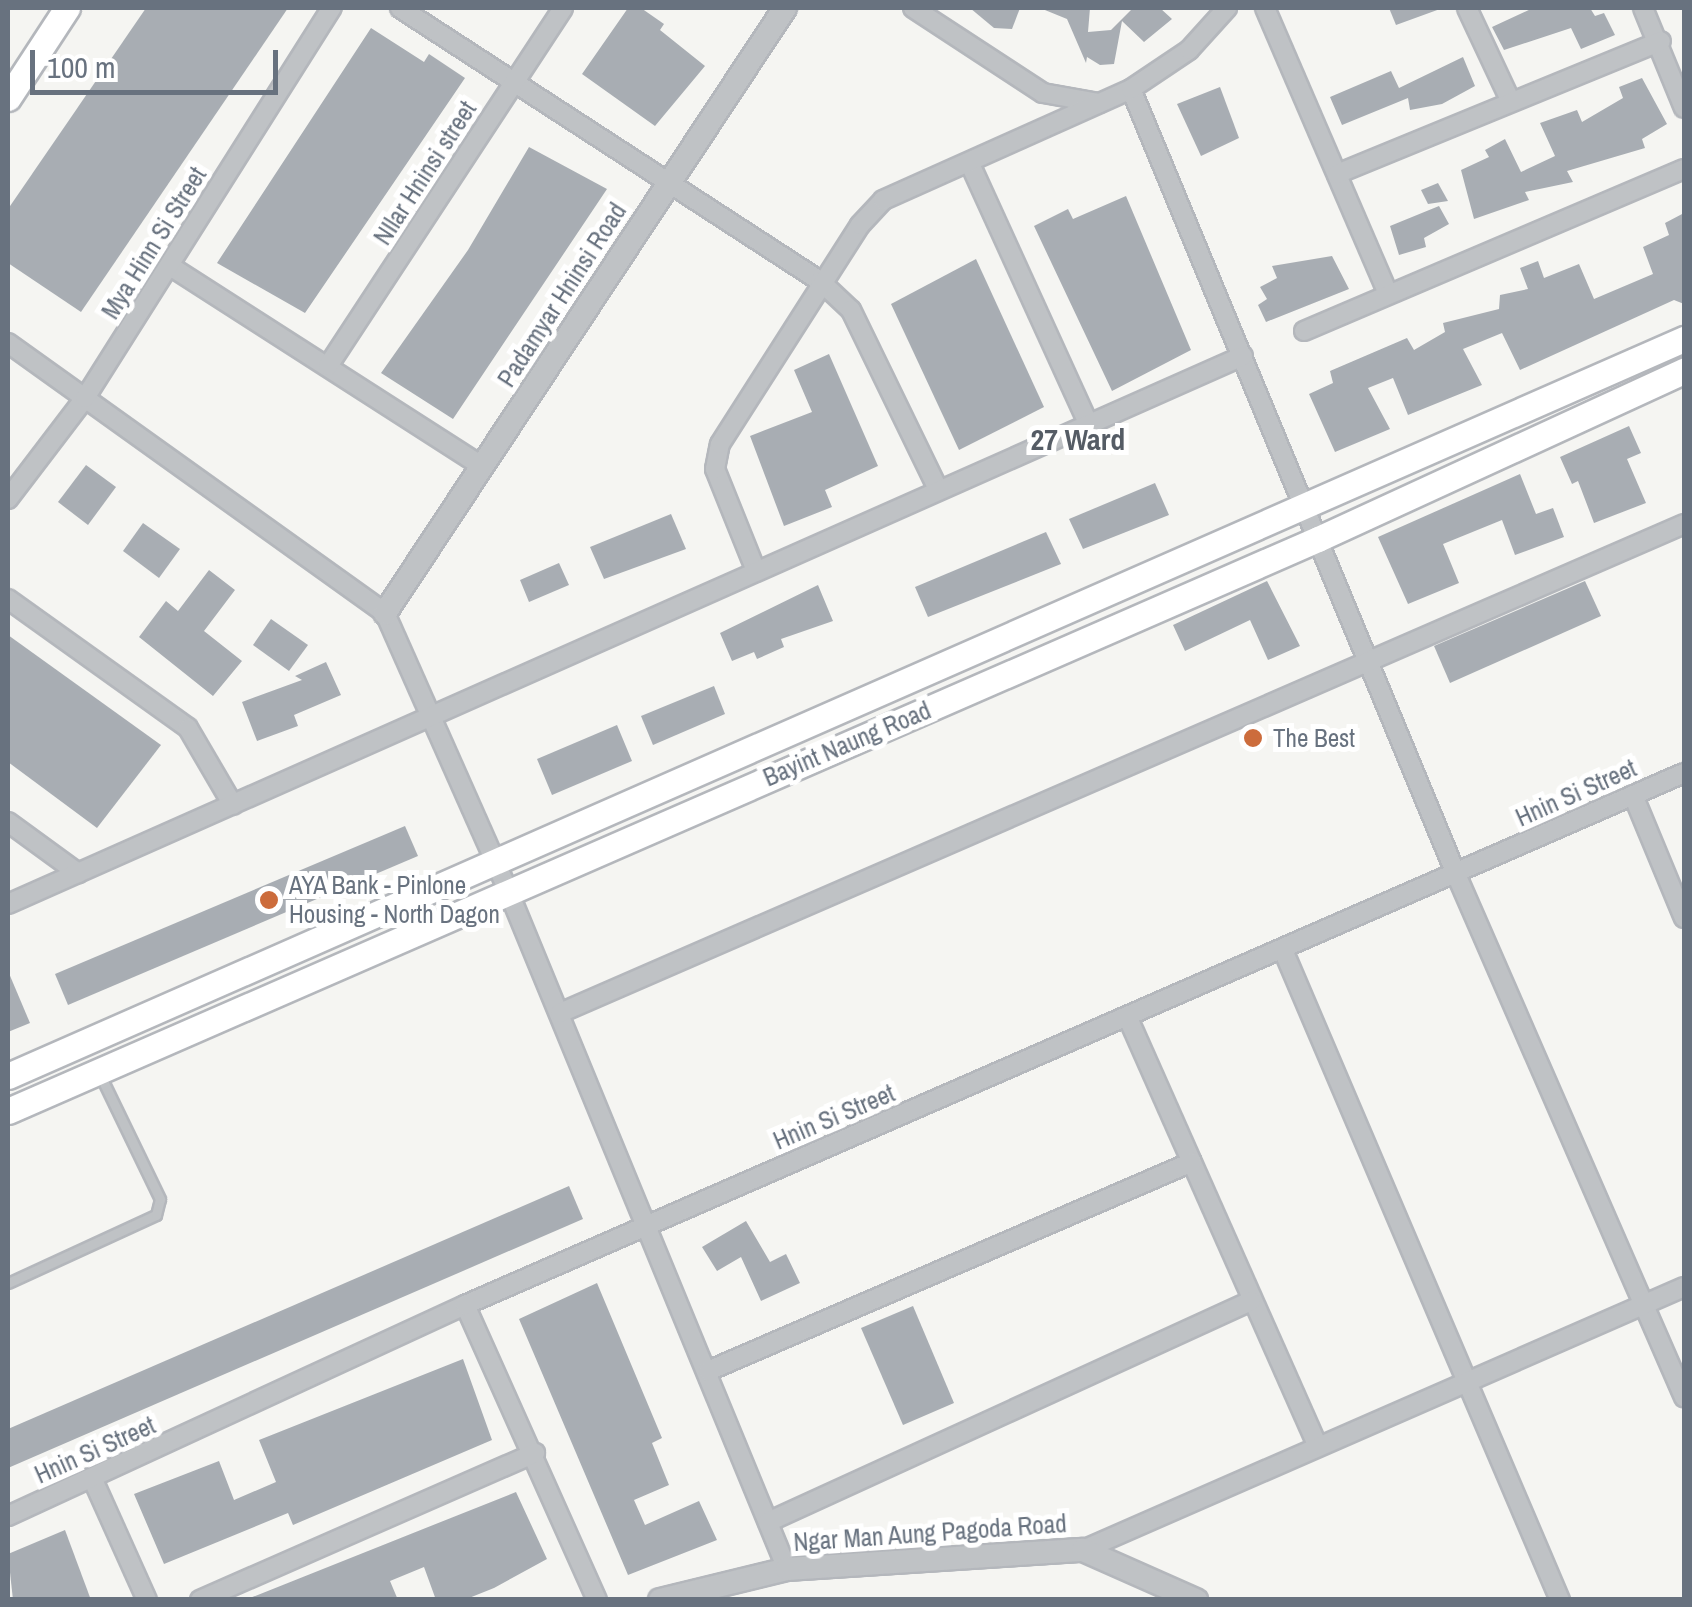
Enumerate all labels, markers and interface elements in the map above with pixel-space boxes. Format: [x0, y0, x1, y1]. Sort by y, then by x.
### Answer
scale bar [35, 30, 282, 92]
text: 100 m [47, 47, 115, 87]
street label: NIlar Hninsi street [367, 96, 483, 250]
street label: Mya Hinn Si Street [95, 162, 213, 324]
street label: Padamyar Hninsi Road [491, 197, 633, 393]
district label: 27 Ward [1031, 421, 1125, 457]
street label: Bayint Naung Road [759, 695, 935, 793]
place label: The Best [1273, 723, 1355, 753]
marker: The Best [1242, 727, 1264, 749]
street label: Hnin Si Street [1511, 753, 1641, 833]
place label: AYA Bank - Pinlone Housing - North Dagon [289, 871, 500, 930]
marker: AYA Bank - Pinlone Housing - North Dagon [258, 889, 280, 911]
street label: Hnin Si Street [769, 1078, 899, 1156]
street label: Hnin Si Street [30, 1410, 160, 1490]
street label: Ngar Man Aung Pagoda Road [792, 1508, 1068, 1558]

